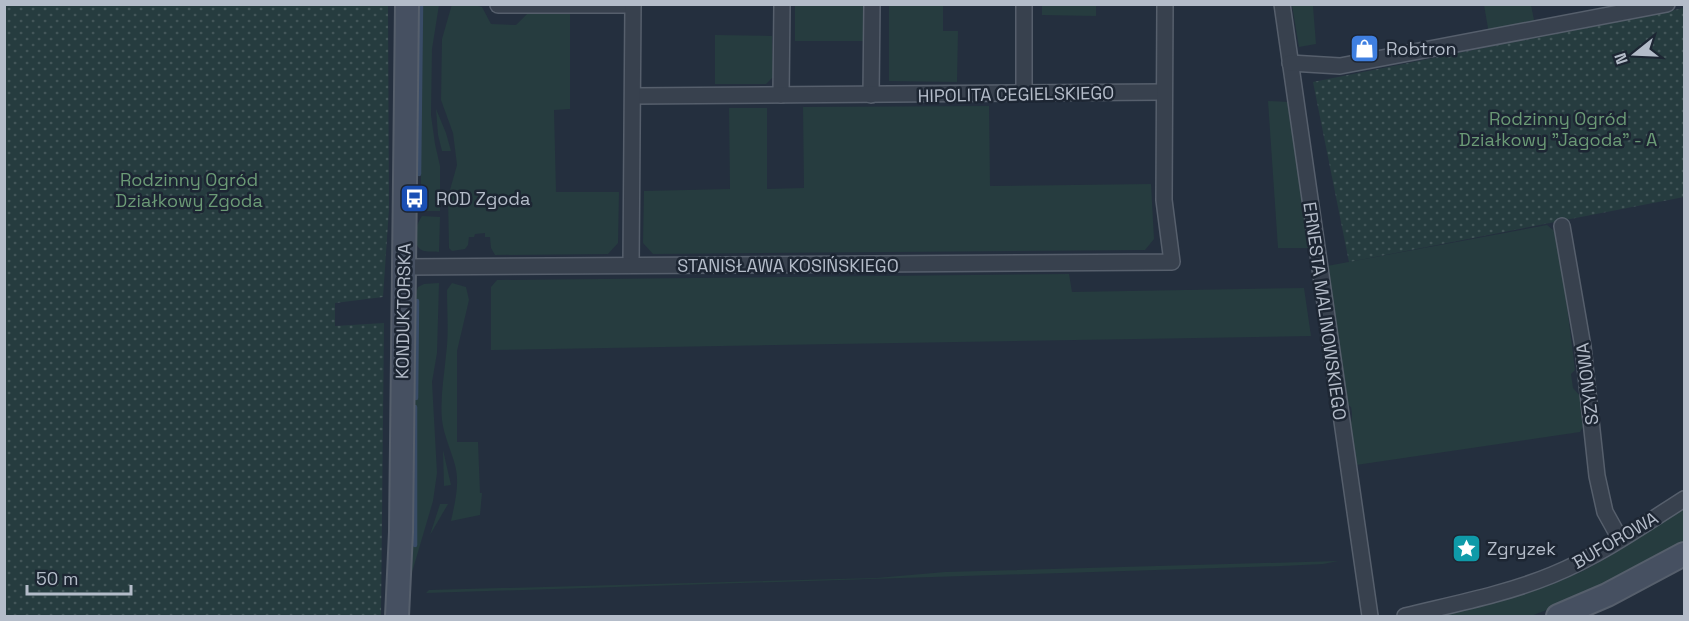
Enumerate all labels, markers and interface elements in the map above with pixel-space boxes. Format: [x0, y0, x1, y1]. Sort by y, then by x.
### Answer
north arrow [1605, 24, 1665, 84]
shop icon: Robtron [1349, 32, 1381, 64]
place label: Robtron [1386, 37, 1457, 60]
text: N [1610, 50, 1633, 67]
street label: HIPOLITA CEGIELSKIEGO [918, 81, 1114, 107]
park label: Rodzinny Ogród Działkowy "Jagoda" - A [1459, 107, 1657, 151]
park label: Rodzinny Ogród Działkowy Zgoda [115, 168, 263, 212]
bus stop icon: ROD Zgoda [399, 182, 431, 214]
place label: ROD Zgoda [436, 187, 530, 210]
street label: ERNESTA MALINOWSKIEGO [1298, 200, 1352, 422]
street label: KONDUKTORSKA [390, 243, 416, 379]
street label: STANISŁAWA KOSIŃSKIEGO [677, 254, 899, 277]
street label: SZYNOWA [1571, 341, 1603, 427]
street label: BUFOROWA [1568, 506, 1662, 574]
place icon: Zgryzek [1450, 532, 1482, 564]
place label: Zgryzek [1487, 537, 1556, 560]
scale bar [27, 558, 130, 596]
text: 50 m [36, 567, 78, 590]

